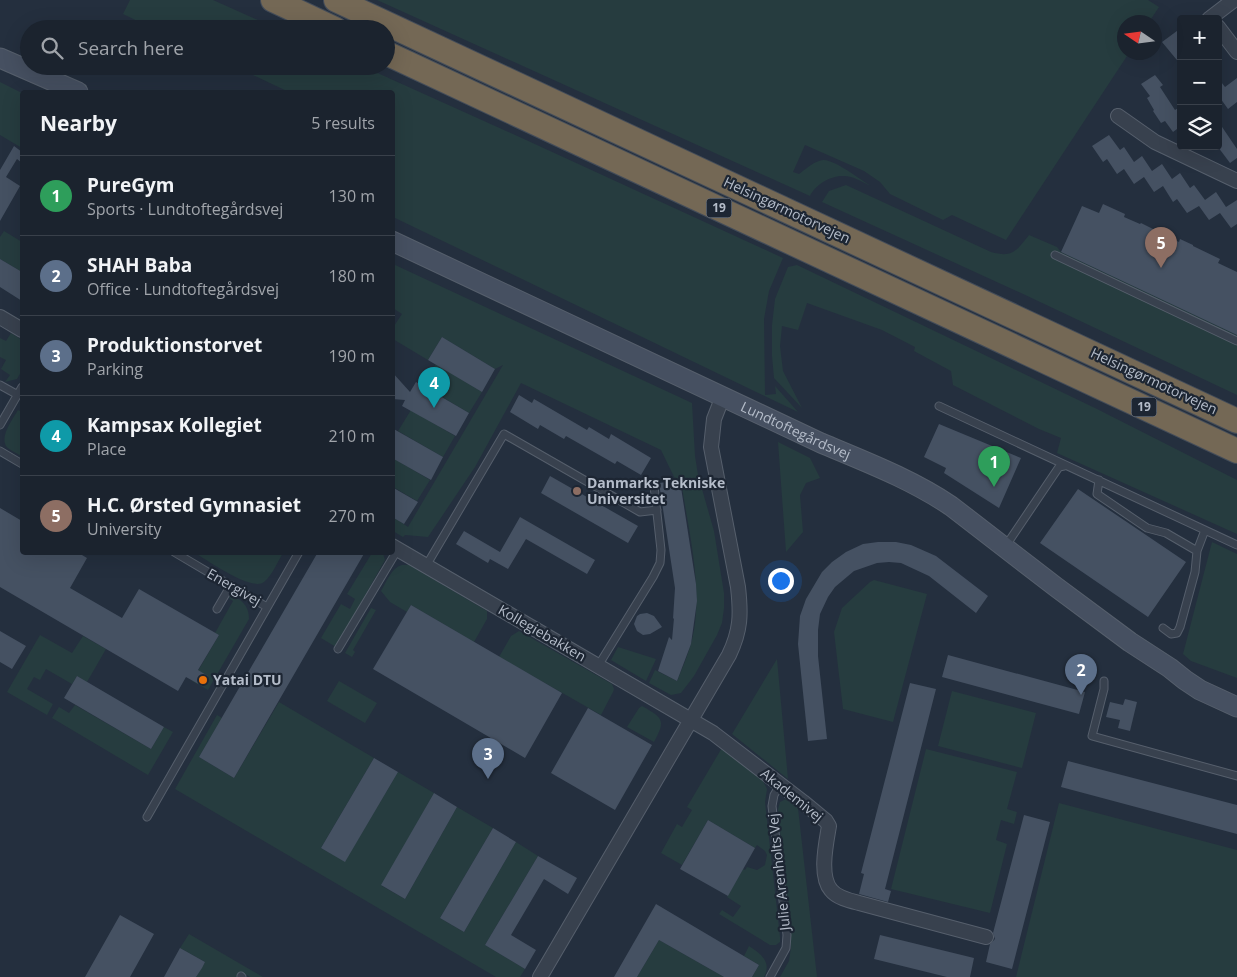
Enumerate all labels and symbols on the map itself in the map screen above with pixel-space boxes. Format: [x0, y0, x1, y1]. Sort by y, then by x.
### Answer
north arrow [1117, 15, 1162, 60]
street label: Helsingørmotorvejen [721, 172, 854, 247]
road number: 19 [706, 198, 732, 218]
pin: 5 [1145, 227, 1177, 268]
street label: Helsingørmotorvejen [1088, 343, 1221, 418]
pin: 4 [418, 367, 450, 408]
street label: Lundtoftegårdsvej [738, 397, 854, 463]
road number: 19 [1132, 398, 1156, 417]
pin: 1 [978, 446, 1010, 487]
place label: Danmarks Tekniske Universitet [587, 473, 725, 508]
marker: Danmarks Tekniske Universitet [571, 485, 583, 497]
street label: Energivej [204, 563, 265, 610]
your location [768, 568, 794, 594]
street label: Kollegiebakken [495, 600, 590, 665]
pin: 2 [1065, 654, 1097, 695]
place label: Yatai DTU [213, 670, 282, 689]
marker: Yatai DTU [197, 674, 209, 686]
pin: 3 [472, 738, 504, 779]
street label: Akademivej [757, 764, 828, 826]
street label: Julie Arenholts Vej [763, 813, 794, 933]

